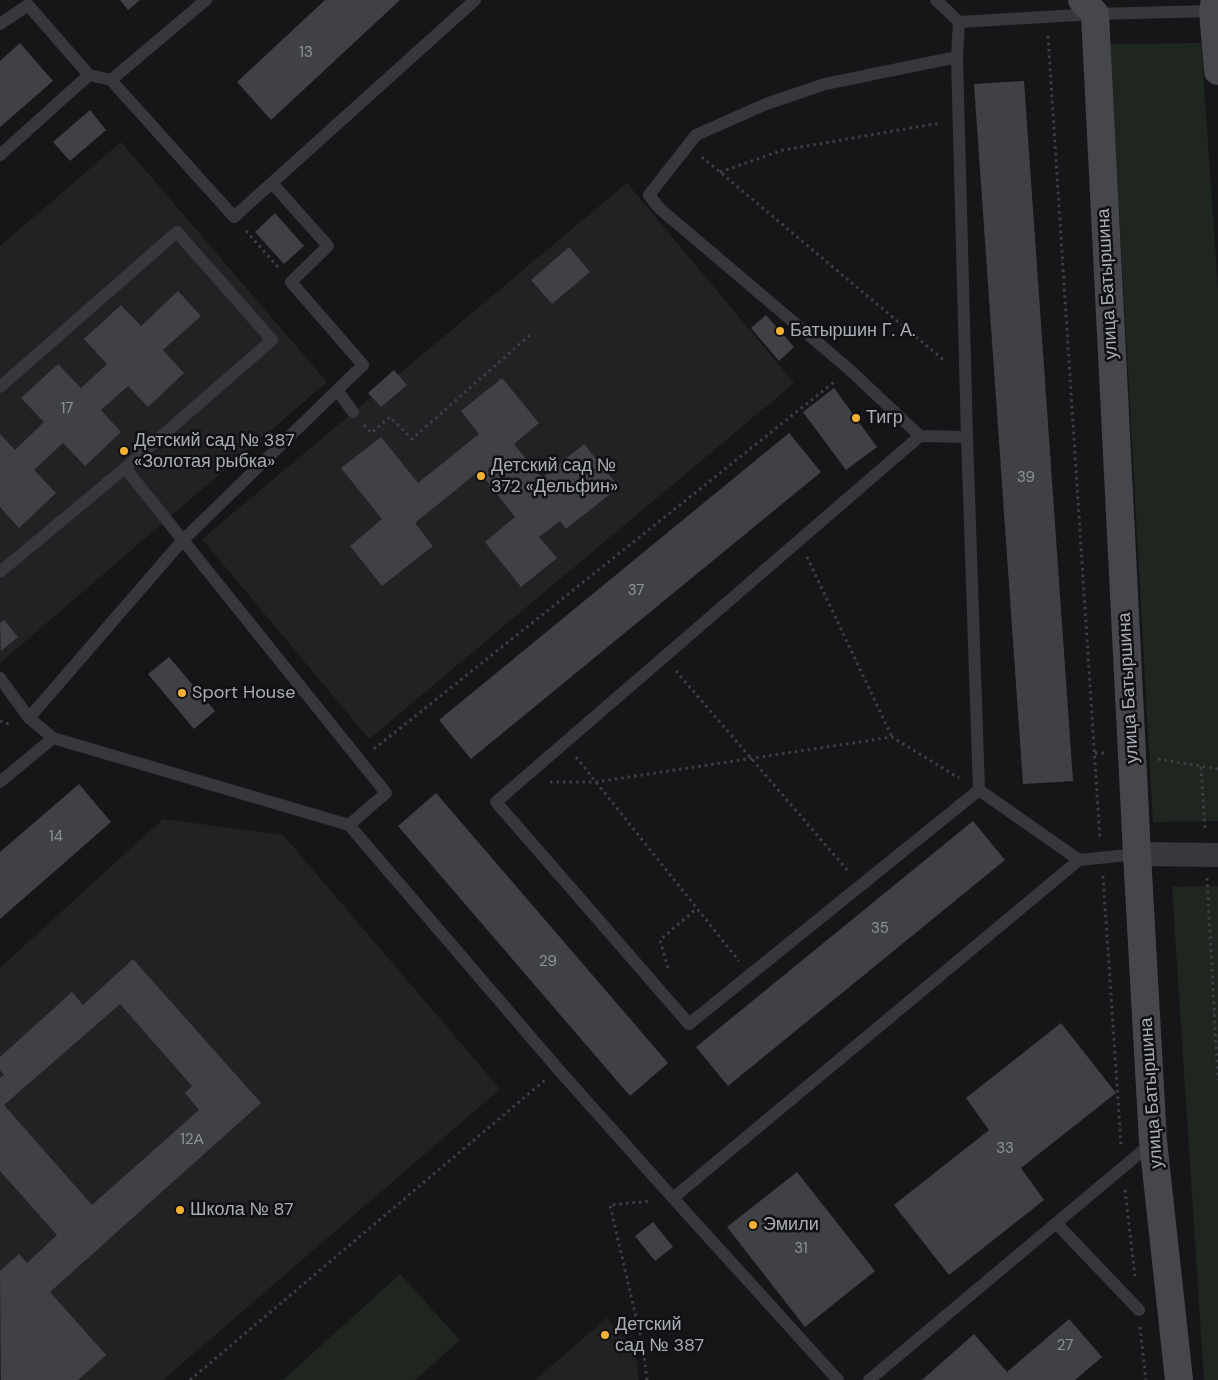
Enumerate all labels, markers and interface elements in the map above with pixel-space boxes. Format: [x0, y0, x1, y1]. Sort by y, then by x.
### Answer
house number: 13 [299, 44, 313, 62]
street label: улица Батыршина [1093, 208, 1123, 360]
place label: Батыршин Г. А. [790, 320, 916, 342]
marker: Батыршин Г. А. [774, 325, 786, 337]
house number: 17 [61, 400, 73, 418]
place label: Тигр [866, 407, 903, 429]
marker: Тигр [850, 412, 862, 424]
place label: Детский сад № 387 «Золотая рыбка» [134, 430, 295, 472]
marker: Детский сад № 387 «Золотая рыбка» [118, 445, 130, 457]
place label: Детский сад № 372 «Дельфин» [491, 455, 618, 498]
house number: 39 [1017, 469, 1035, 487]
marker: Детский сад № 372 «Дельфин» [475, 470, 487, 482]
house number: 37 [628, 582, 644, 600]
street label: улица Батыршина [1114, 612, 1144, 764]
place label: Sport House [192, 682, 295, 704]
marker: Sport House [176, 687, 188, 699]
house number: 14 [49, 828, 63, 846]
house number: 35 [871, 920, 889, 938]
house number: 29 [539, 953, 557, 971]
street label: улица Батыршина [1136, 1017, 1168, 1169]
house number: 12А [180, 1131, 204, 1149]
house number: 33 [996, 1140, 1014, 1158]
place label: Школа № 87 [190, 1199, 294, 1221]
marker: Школа № 87 [174, 1204, 186, 1216]
place label: Эмили [763, 1214, 819, 1236]
marker: Эмили [747, 1219, 759, 1231]
house number: 31 [794, 1240, 808, 1258]
place label: Детский сад № 387 [615, 1314, 704, 1356]
marker: Детский сад № 387 [599, 1329, 611, 1341]
house number: 27 [1057, 1337, 1073, 1355]

